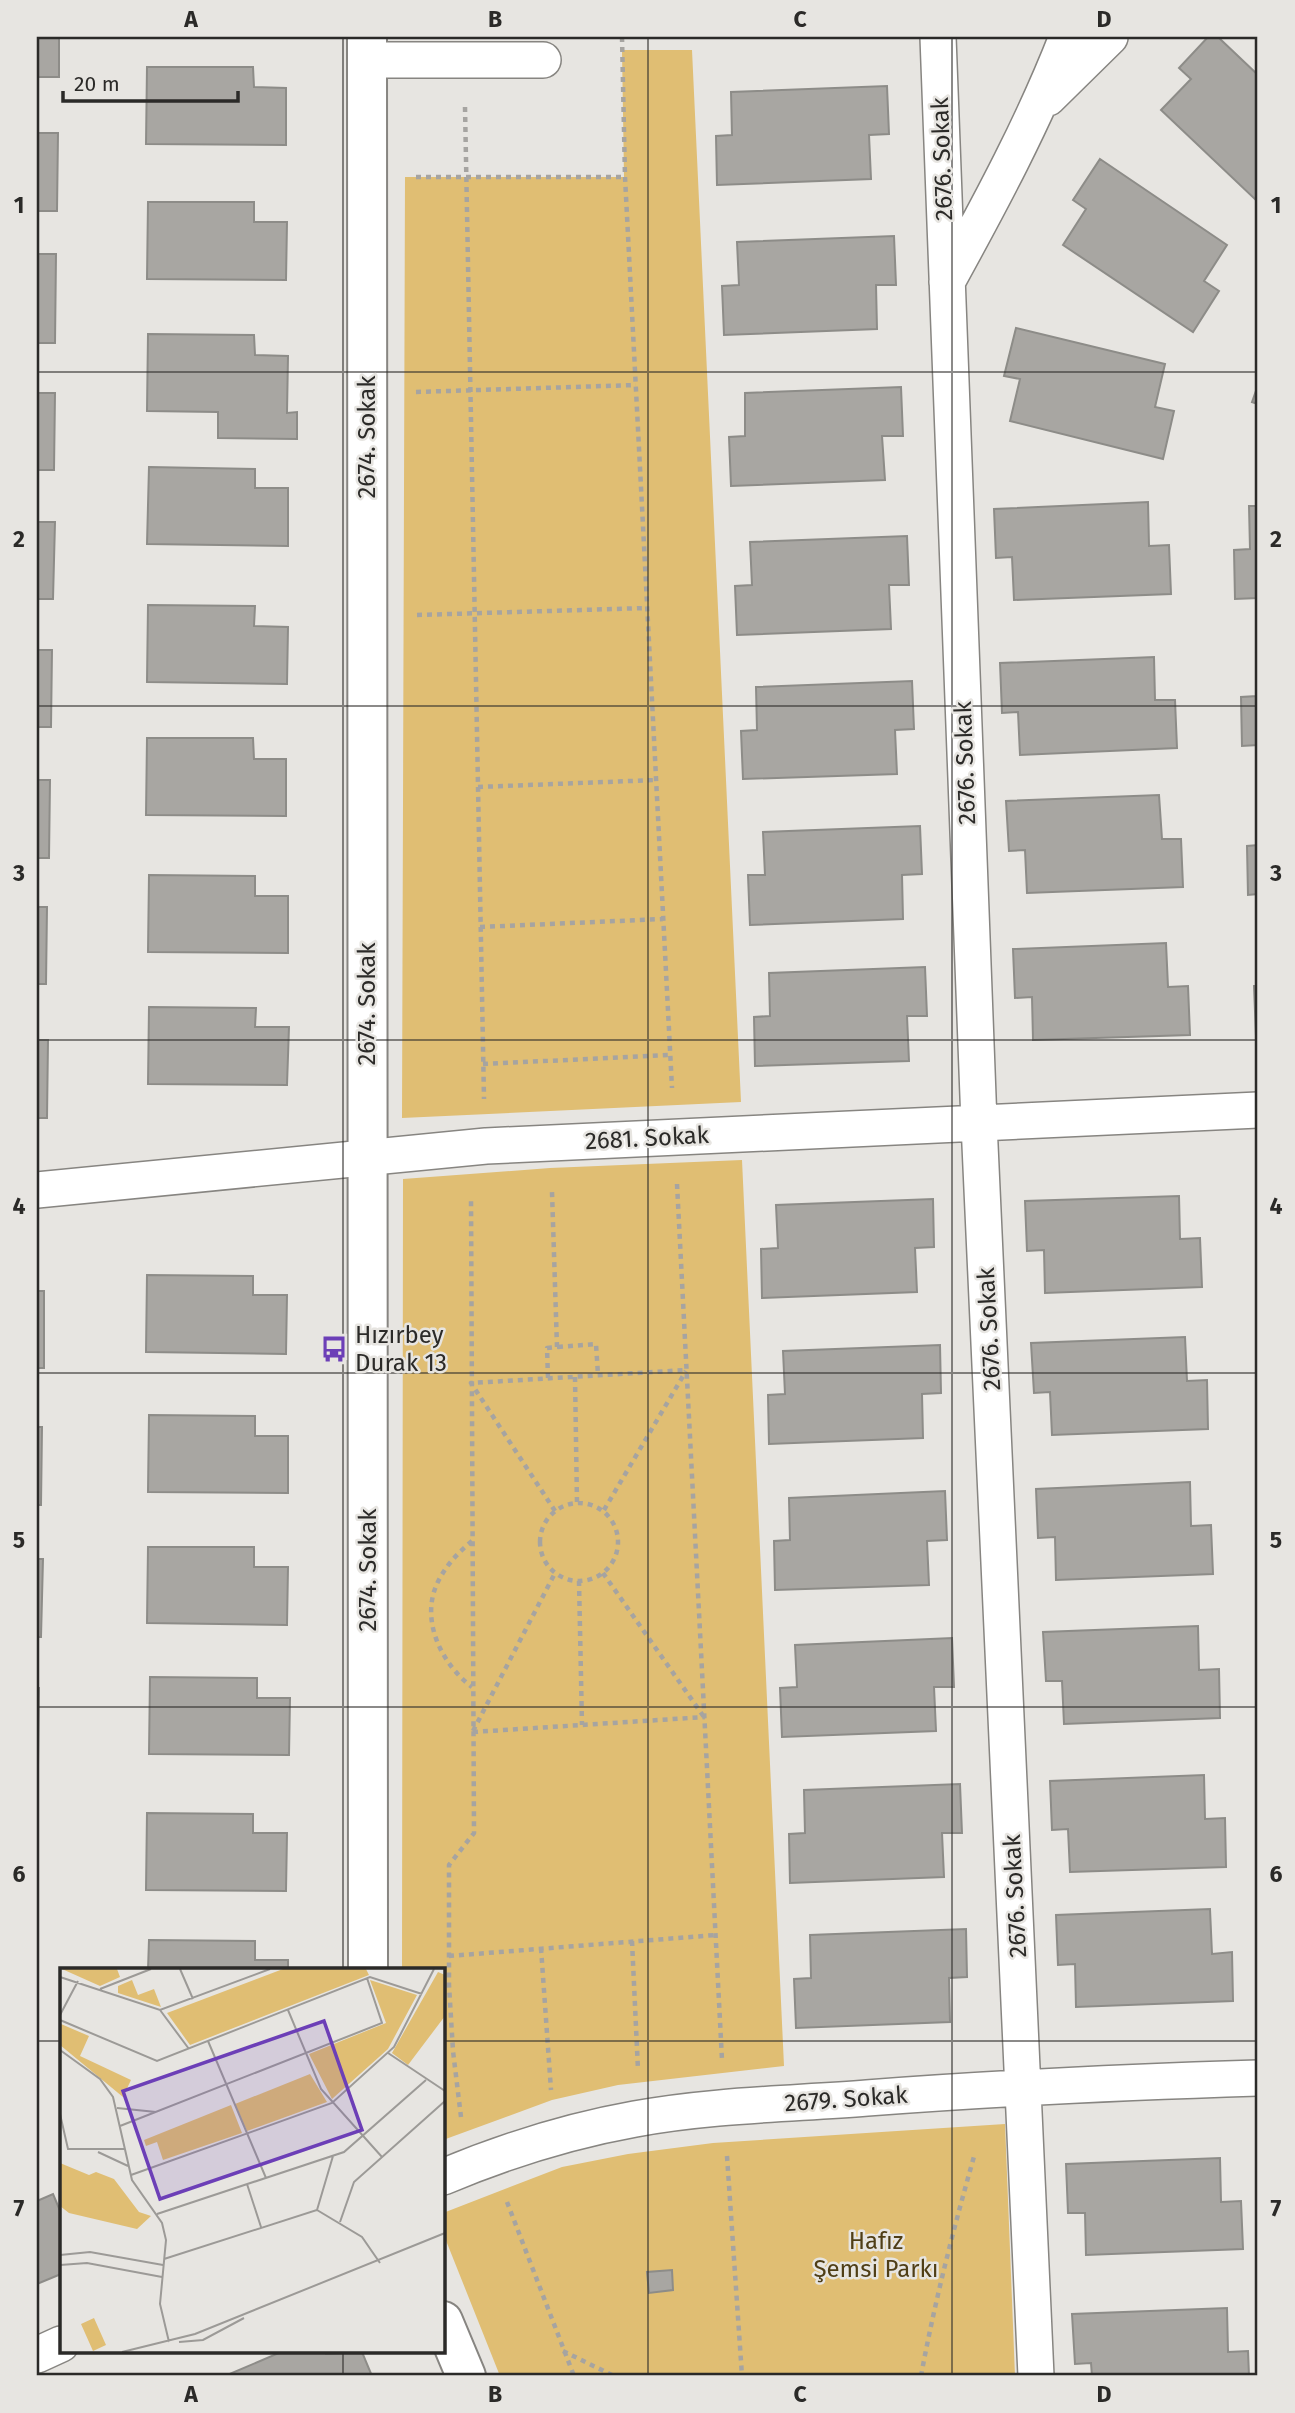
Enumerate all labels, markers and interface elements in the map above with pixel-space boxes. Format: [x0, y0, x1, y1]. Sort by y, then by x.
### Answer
text: A [183, 5, 198, 33]
text: B [488, 5, 502, 33]
text: C [793, 5, 807, 33]
text: D [1097, 5, 1112, 33]
scale bar [63, 60, 238, 104]
text: 20 m [74, 71, 120, 97]
street label: 2676. Sokak [926, 96, 958, 221]
text: 1 [14, 191, 24, 219]
text: 1 [1271, 191, 1281, 219]
street label: 2674. Sokak [353, 375, 381, 499]
text: 2 [13, 525, 25, 553]
text: 2 [1270, 525, 1282, 553]
street label: 2676. Sokak [949, 700, 981, 825]
text: 3 [12, 859, 25, 887]
text: 3 [1269, 859, 1282, 887]
street label: 2674. Sokak [353, 942, 381, 1066]
street label: 2681. Sokak [584, 1121, 710, 1155]
text: 4 [13, 1192, 26, 1220]
text: 4 [1270, 1192, 1283, 1220]
street label: 2676. Sokak [972, 1266, 1006, 1391]
place label: Hızırbey Durak 13 [355, 1321, 447, 1377]
bus stop icon: Hızırbey Durak 13 [319, 1334, 349, 1364]
street label: 2674. Sokak [354, 1508, 382, 1632]
text: 5 [13, 1526, 25, 1554]
text: 5 [1270, 1526, 1282, 1554]
street label: 2676. Sokak [998, 1833, 1032, 1958]
text: 6 [13, 1860, 26, 1888]
text: 6 [1270, 1860, 1283, 1888]
inset map [60, 1968, 444, 2354]
street label: 2679. Sokak [783, 2081, 909, 2117]
text: 7 [14, 2194, 25, 2222]
text: 7 [1271, 2194, 1282, 2222]
park label: Hafız Şemsi Parkı [813, 2227, 939, 2283]
text: A [183, 2380, 198, 2408]
text: B [488, 2380, 502, 2408]
text: C [793, 2380, 807, 2408]
text: D [1097, 2380, 1112, 2408]

